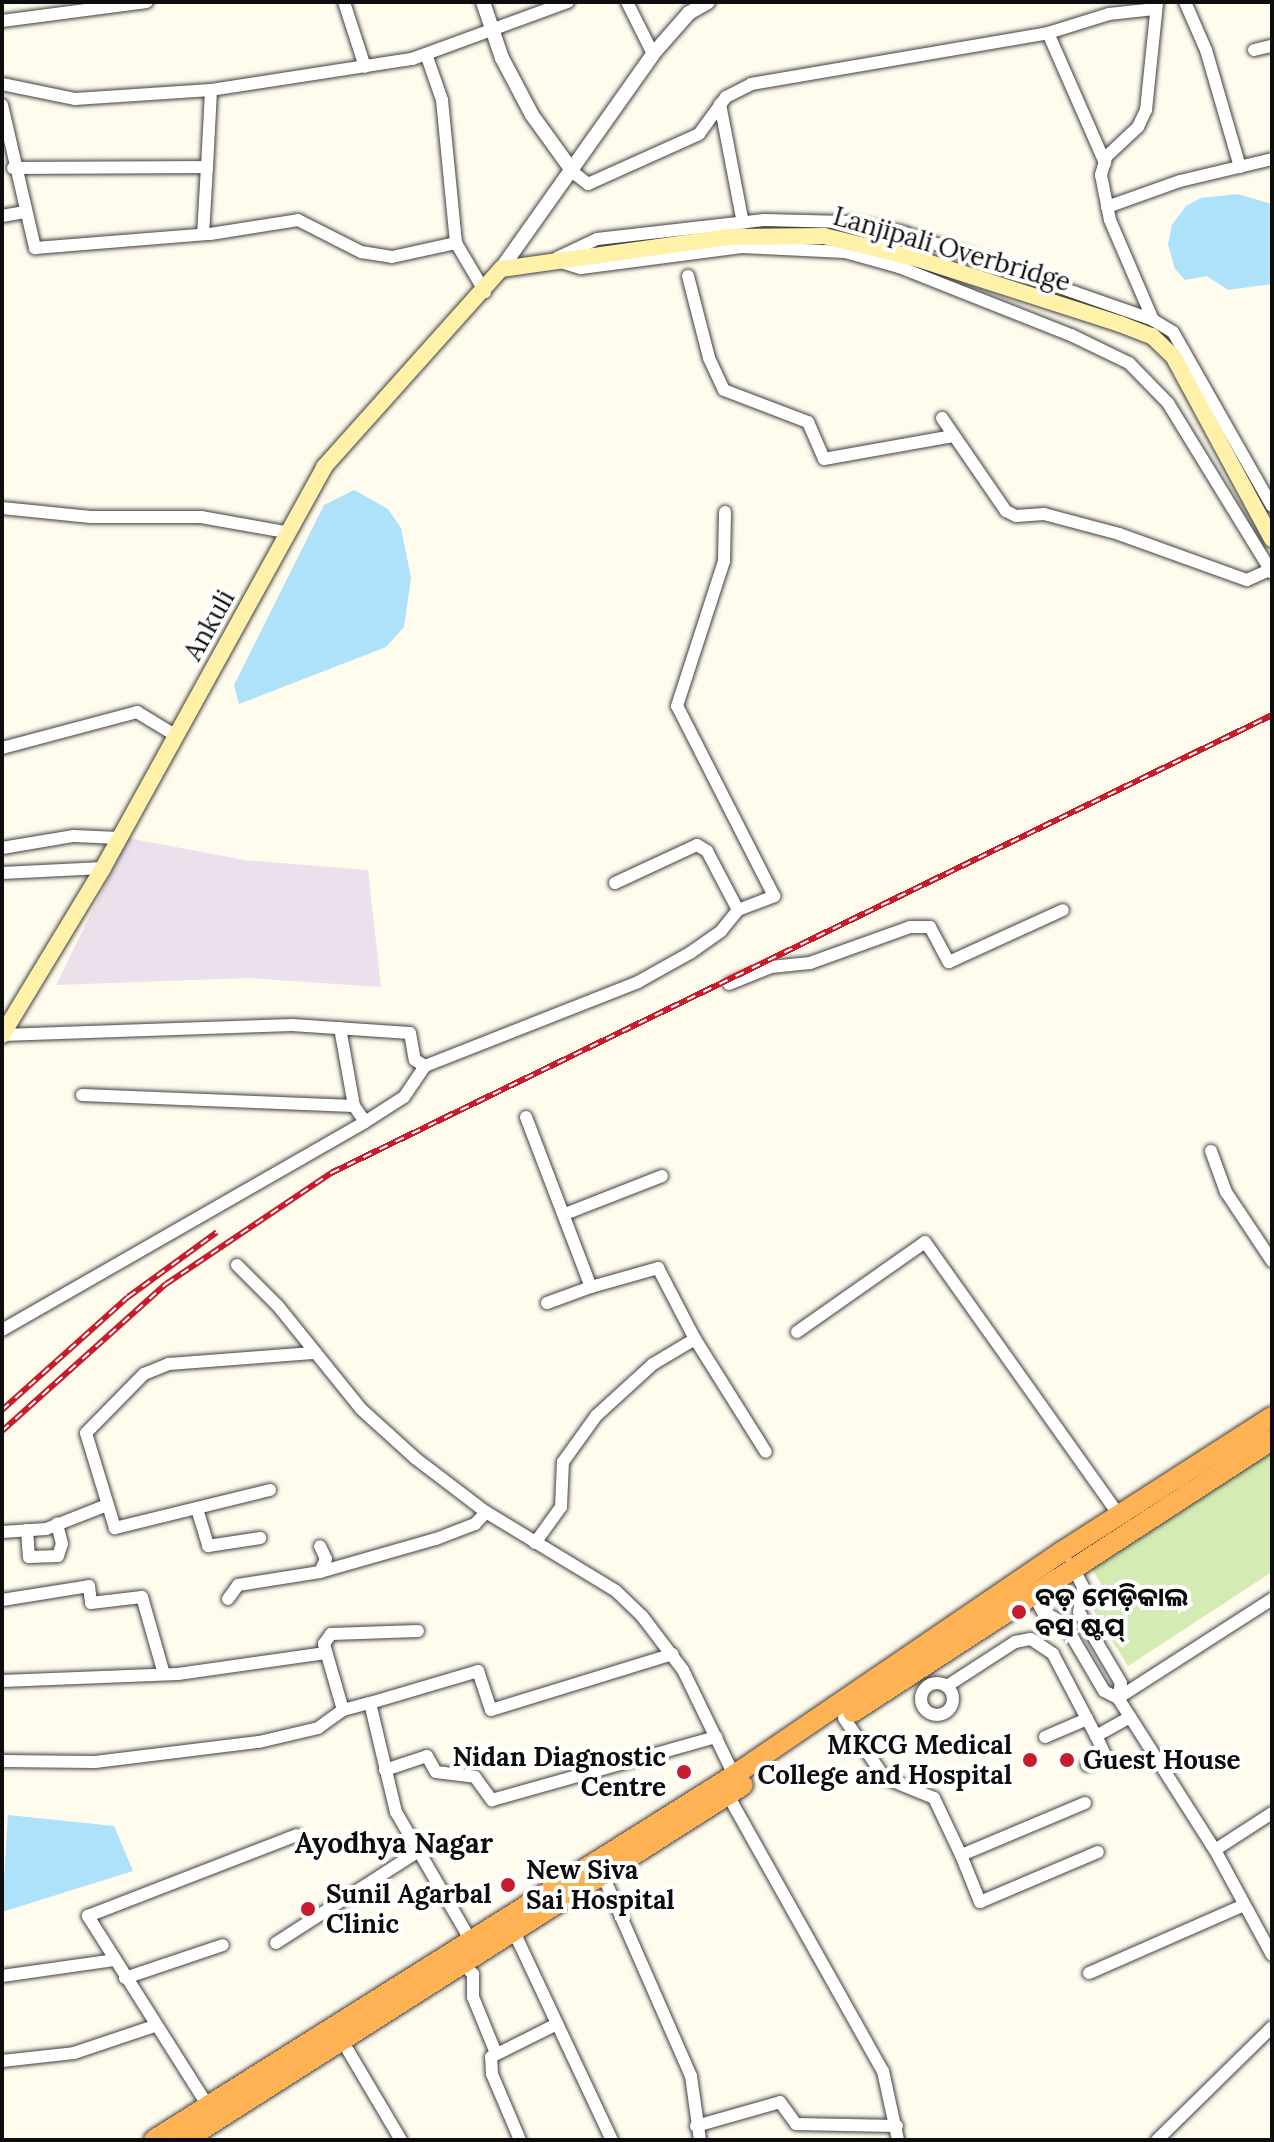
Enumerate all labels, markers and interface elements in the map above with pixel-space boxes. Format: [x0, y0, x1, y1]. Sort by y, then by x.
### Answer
street label: Lanjipali Overbridge [830, 200, 1074, 298]
street label: Ankuli [177, 584, 241, 666]
place label: ବଡ଼ ମେଡ଼ିକାଲ ବସ ଷ୍ଟପ୍ [1035, 1581, 1188, 1642]
marker: ବଡ଼ ମେଡ଼ିକାଲ ବସ ଷ୍ଟପ୍ [1010, 1603, 1028, 1621]
place label: MKCG Medical College and Hospital [757, 1729, 1012, 1790]
place label: Nidan Diagnostic Centre [453, 1741, 666, 1802]
place label: Guest House [1083, 1744, 1241, 1776]
marker: MKCG Medical College and Hospital [1019, 1749, 1041, 1771]
marker: Guest House [1058, 1751, 1076, 1769]
marker: Nidan Diagnostic Centre [673, 1761, 695, 1783]
district label: Ayodhya Nagar [295, 1826, 493, 1860]
place label: New Siva Sai Hospital [526, 1854, 675, 1916]
marker: New Siva Sai Hospital [497, 1874, 519, 1896]
place label: Sunil Agarbal Clinic [326, 1878, 491, 1940]
marker: Sunil Agarbal Clinic [297, 1898, 319, 1920]

